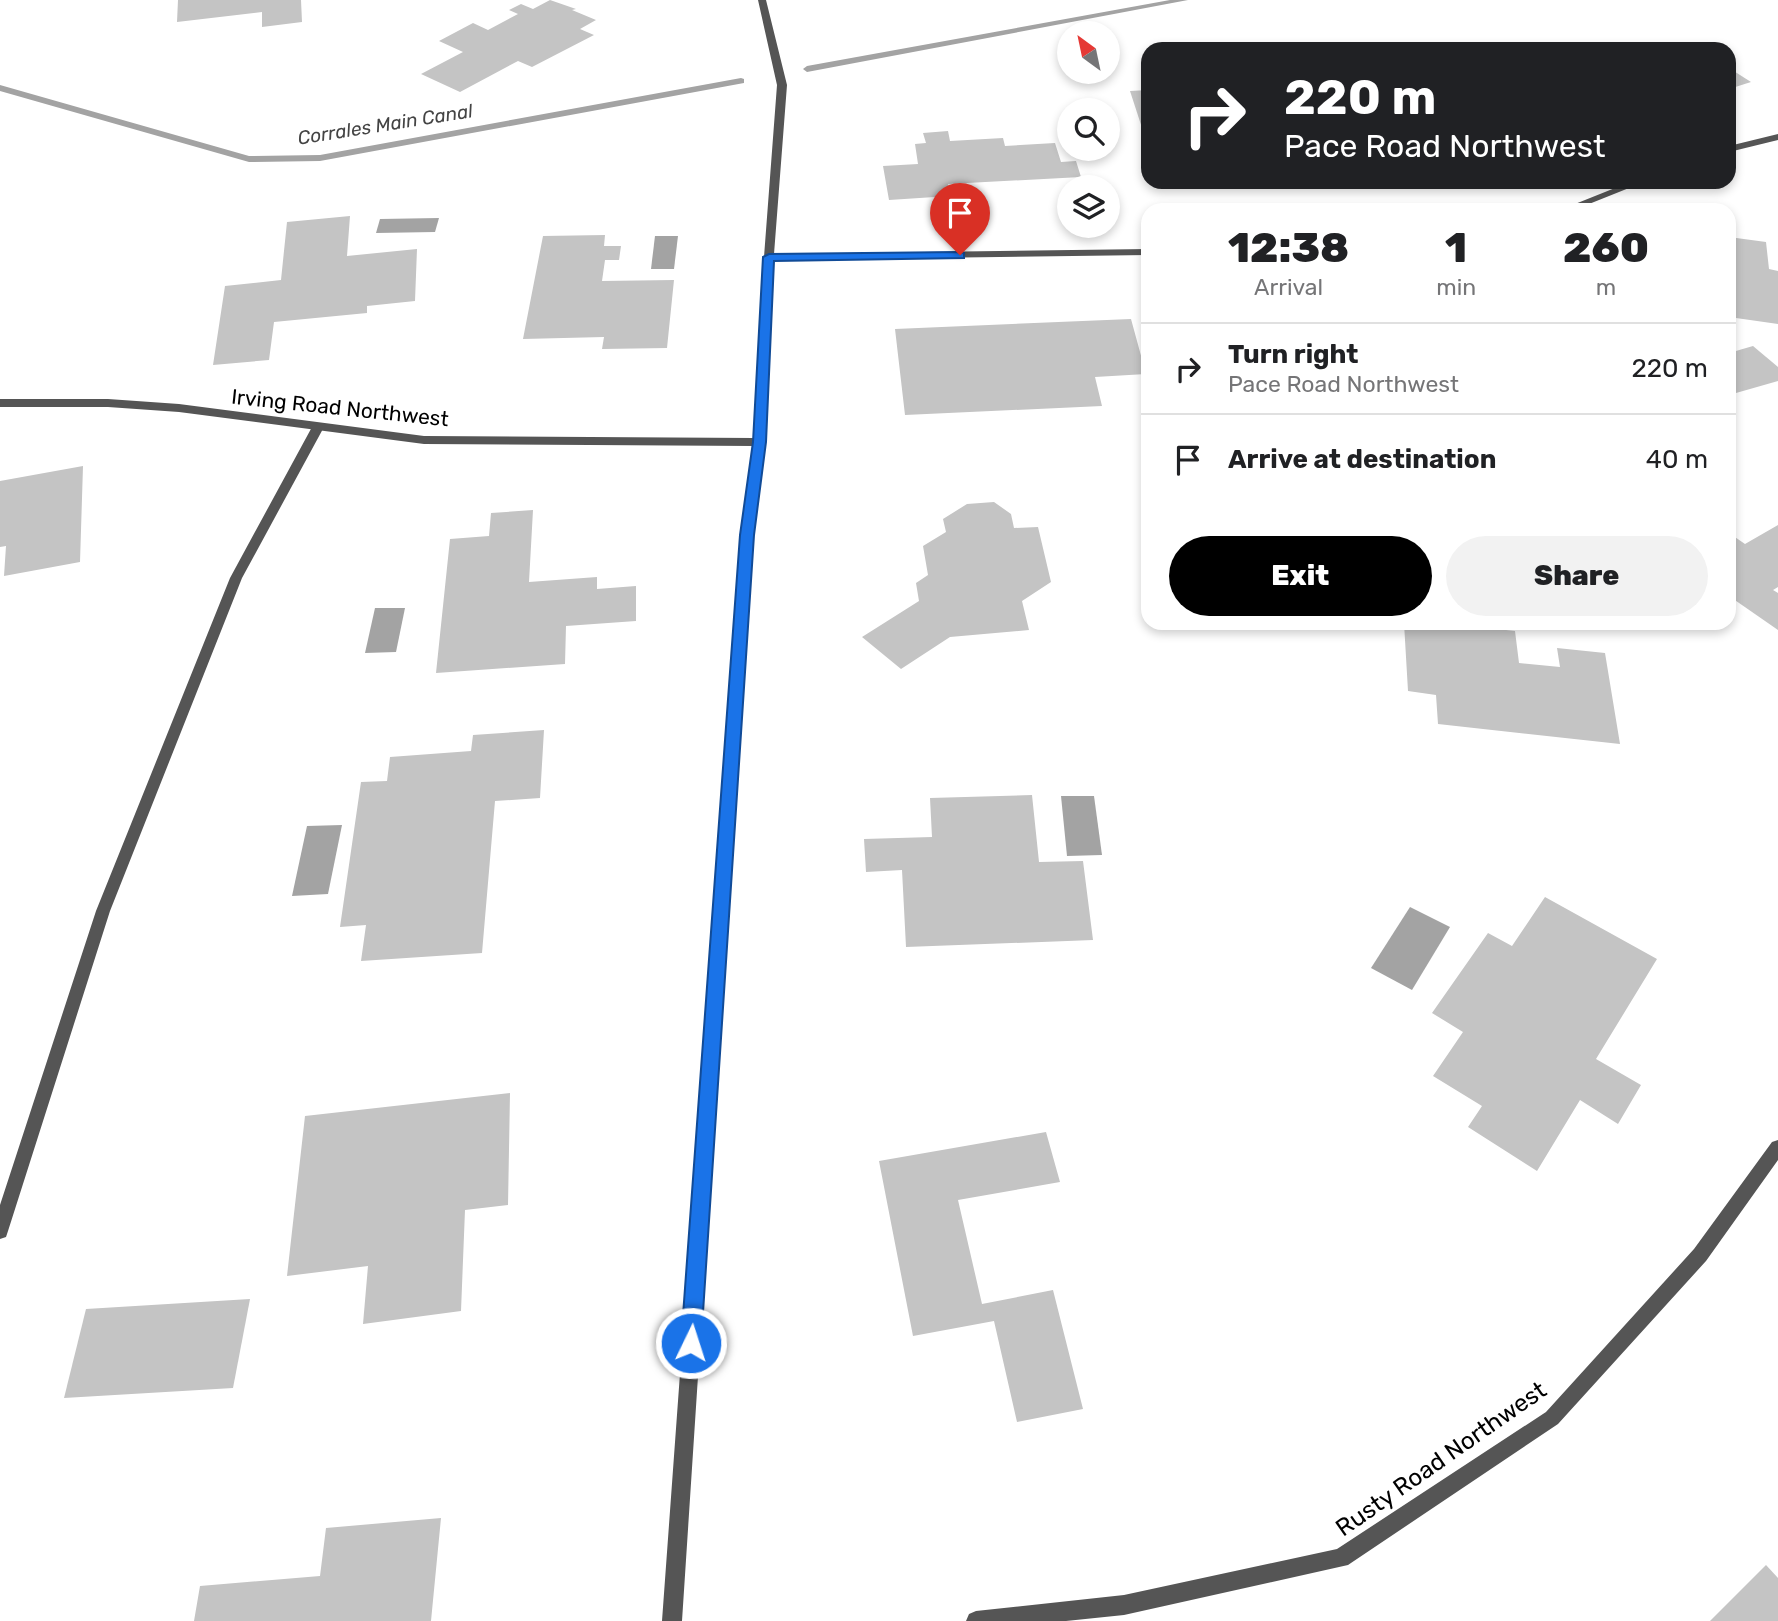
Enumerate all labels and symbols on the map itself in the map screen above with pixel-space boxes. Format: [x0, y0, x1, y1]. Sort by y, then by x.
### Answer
north arrow [1057, 21, 1120, 84]
water label: Corrales Main Canal [296, 99, 475, 150]
pin [930, 183, 990, 255]
street label: Irving Road Northwest [230, 384, 450, 431]
position arrow [654, 1306, 728, 1380]
street label: Rusty Road Northwest [1330, 1376, 1552, 1542]

